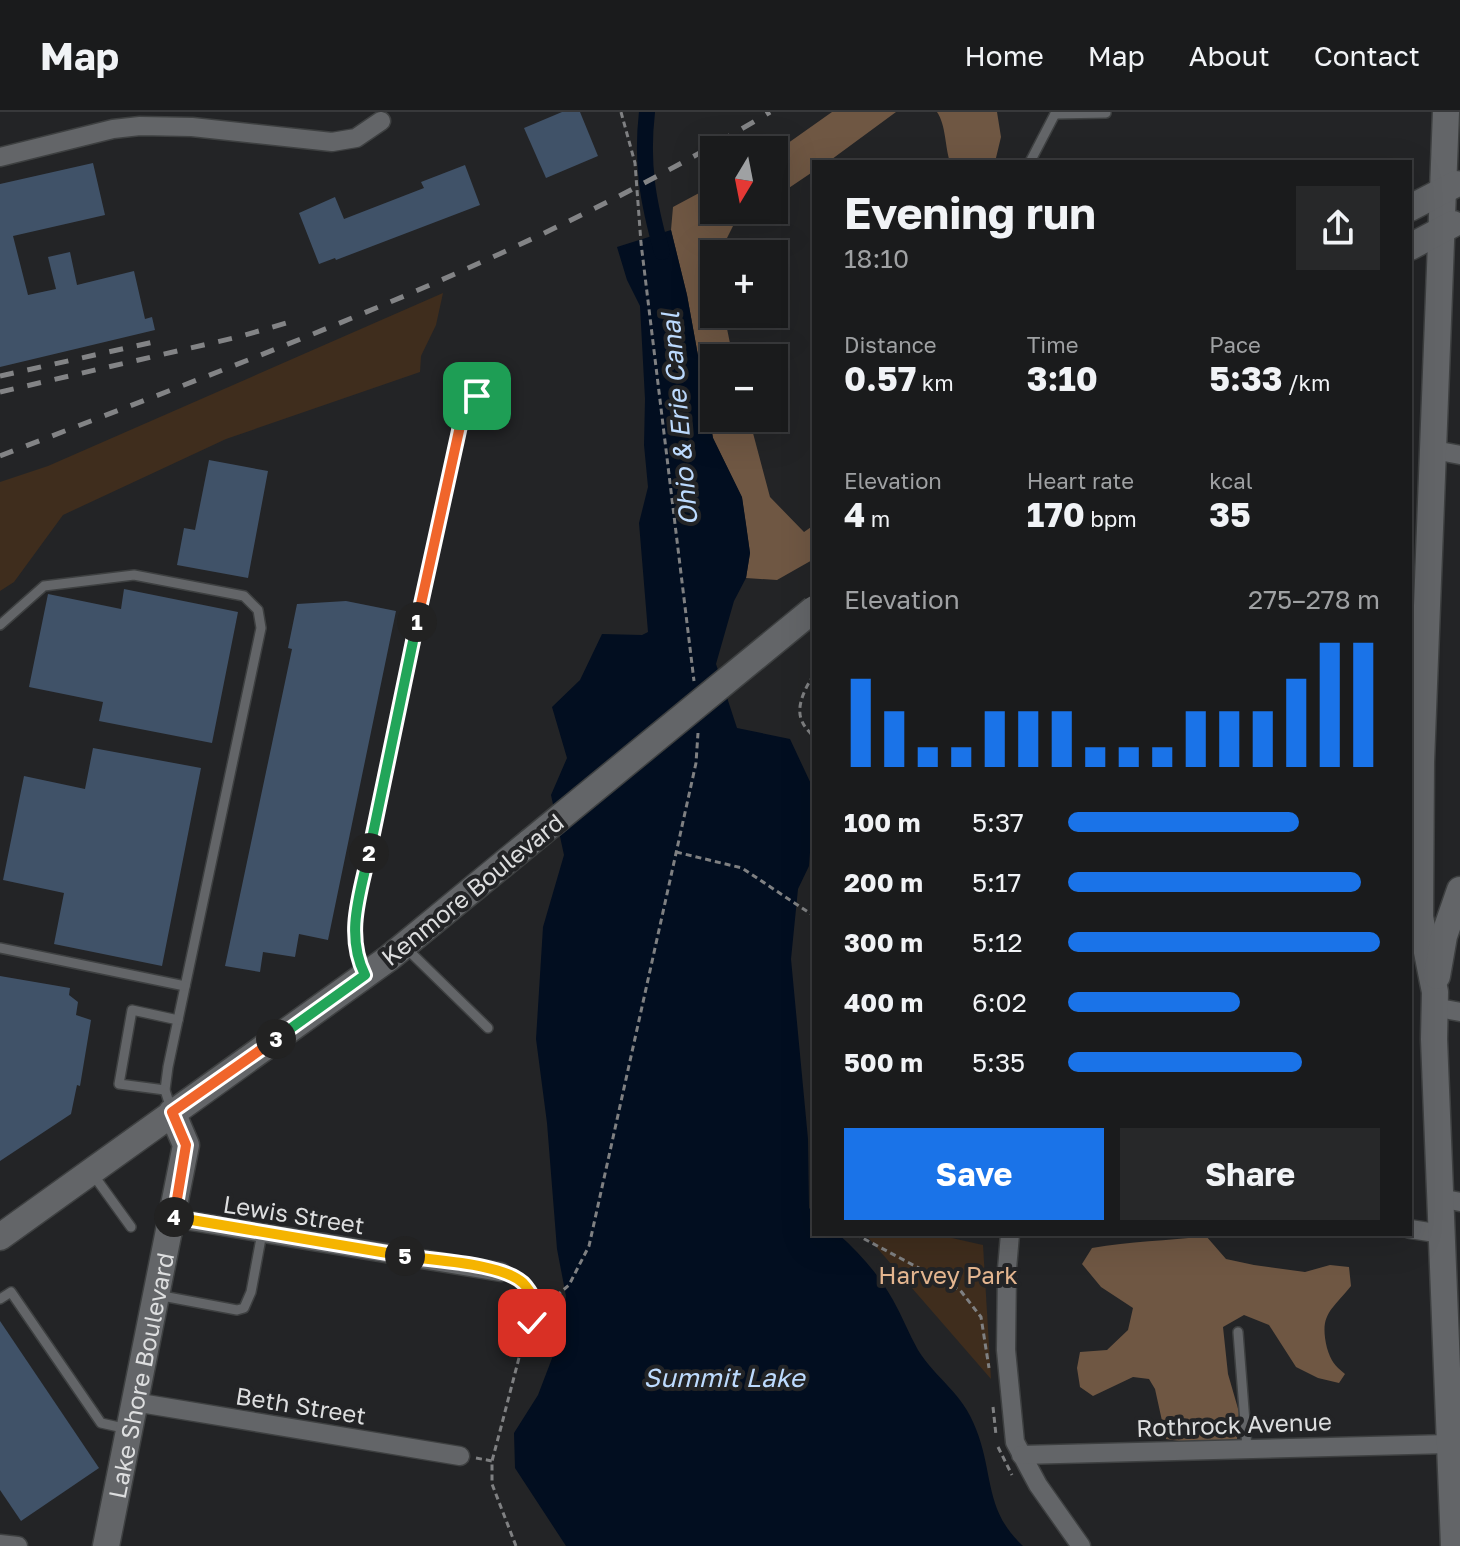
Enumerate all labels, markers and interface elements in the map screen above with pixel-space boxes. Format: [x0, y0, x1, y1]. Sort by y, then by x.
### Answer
text: Map [40, 33, 119, 78]
text: Home [965, 39, 1044, 72]
text: Map [1088, 39, 1145, 72]
text: About [1189, 39, 1270, 72]
text: Contact [1314, 39, 1420, 72]
north arrow [700, 136, 788, 224]
map controls [700, 136, 788, 432]
text: Evening run [844, 186, 1096, 239]
button: share [1296, 186, 1380, 270]
button: + [700, 240, 788, 328]
text: 18:10 [844, 243, 909, 274]
water label: Ohio & Erie Canal [654, 309, 704, 527]
text: Distance [844, 331, 936, 358]
text: Time [1027, 331, 1078, 358]
text: Pace [1209, 331, 1261, 358]
button: − [700, 344, 788, 432]
text: 0.57 [844, 358, 916, 398]
text: 3:10 [1027, 358, 1098, 398]
text: 5:33 [1209, 358, 1282, 398]
pin [443, 362, 511, 430]
text: km [916, 369, 954, 396]
text: /km [1282, 369, 1330, 396]
icon: arrive [455, 374, 499, 418]
text: Elevation [844, 467, 942, 494]
text: Heart rate [1027, 467, 1134, 494]
text: kcal [1209, 467, 1253, 494]
text: 4 [844, 494, 865, 534]
text: 170 [1027, 494, 1085, 534]
text: 35 [1209, 494, 1251, 534]
text: m [865, 505, 890, 532]
text: bpm [1085, 505, 1137, 532]
text: Elevation [844, 584, 960, 615]
text: 275–278 m [1248, 584, 1380, 615]
pin: 1 [397, 602, 437, 642]
text: 1 [411, 608, 423, 635]
street label: Kenmore Boulevard [375, 807, 569, 971]
text: 100 m [844, 807, 920, 838]
text: 5:37 [972, 807, 1024, 838]
pin: 2 [349, 833, 389, 873]
text: 2 [362, 839, 376, 866]
text: 200 m [844, 867, 923, 898]
text: 5:17 [972, 867, 1021, 898]
text: 300 m [844, 927, 923, 958]
text: 5:12 [972, 927, 1023, 958]
text: 400 m [844, 987, 923, 1018]
text: 6:02 [972, 987, 1027, 1018]
pin: 3 [256, 1019, 296, 1059]
text: 3 [269, 1025, 283, 1052]
text: 500 m [844, 1047, 923, 1078]
text: 5:35 [972, 1047, 1025, 1078]
button: Save [844, 1128, 1104, 1220]
button: Share [1120, 1128, 1380, 1220]
street label: Lewis Street [221, 1189, 367, 1239]
pin: 4 [154, 1197, 194, 1237]
text: 4 [167, 1203, 181, 1230]
pin: 5 [385, 1236, 425, 1276]
text: 5 [398, 1242, 412, 1269]
street label: Lake Shore Boulevard [101, 1250, 179, 1501]
park label: Harvey Park [878, 1260, 1018, 1289]
pin [498, 1289, 566, 1357]
icon: check [510, 1301, 554, 1345]
water label: Summit Lake [643, 1362, 807, 1393]
street label: Beth Street [234, 1380, 368, 1430]
street label: Rothrock Avenue [1136, 1406, 1332, 1442]

